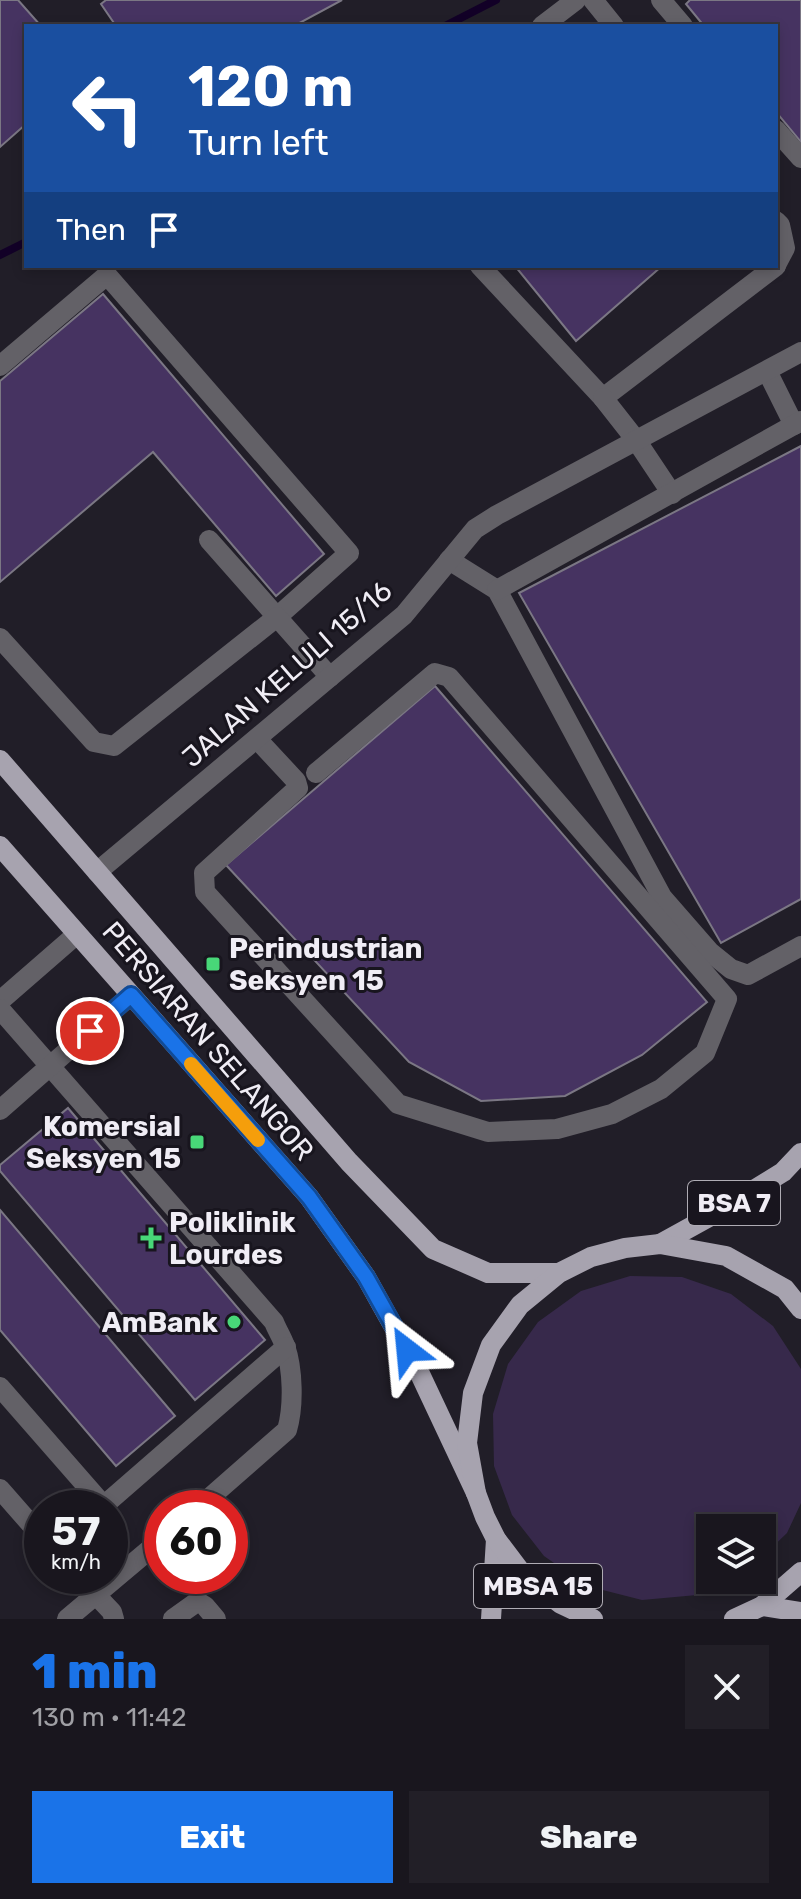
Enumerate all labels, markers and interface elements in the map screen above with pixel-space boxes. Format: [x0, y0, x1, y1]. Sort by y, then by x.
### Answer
text: 120 m [188, 54, 354, 120]
icon: left [56, 56, 160, 160]
text: Turn left [188, 121, 329, 164]
icon: arrive [142, 208, 186, 252]
text: Then [56, 212, 126, 248]
street label: JALAN KELULI 15/16 [176, 574, 398, 774]
street label: PERSIARAN SELANGOR [95, 915, 321, 1167]
place label: Perindustrian Seksyen 15 [229, 932, 422, 997]
marker: Perindustrian Seksyen 15 [204, 955, 222, 973]
pin [56, 997, 124, 1065]
icon: arrive [68, 1009, 112, 1053]
place label: Komersial Seksyen 15 [26, 1110, 181, 1175]
marker: Komersial Seksyen 15 [188, 1133, 206, 1151]
road number: BSA 7 [688, 1181, 780, 1225]
place label: Poliklinik Lourdes [169, 1206, 296, 1271]
marker: Poliklinik Lourdes [140, 1227, 162, 1249]
place label: AmBank [102, 1306, 219, 1339]
position arrow [365, 1308, 449, 1392]
marker: AmBank [225, 1313, 243, 1331]
speed limit sign: 60 [144, 1490, 248, 1594]
text: 57 [52, 1508, 100, 1555]
map controls [696, 1514, 776, 1594]
button: layers [696, 1514, 776, 1594]
text: km/h [51, 1550, 101, 1574]
road number: MBSA 15 [474, 1564, 602, 1608]
text: 1 min [32, 1643, 158, 1700]
button: close [685, 1645, 769, 1729]
text: 130 m · 11:42 [32, 1702, 186, 1733]
button: Exit [32, 1791, 393, 1883]
button: Share [409, 1791, 769, 1883]

